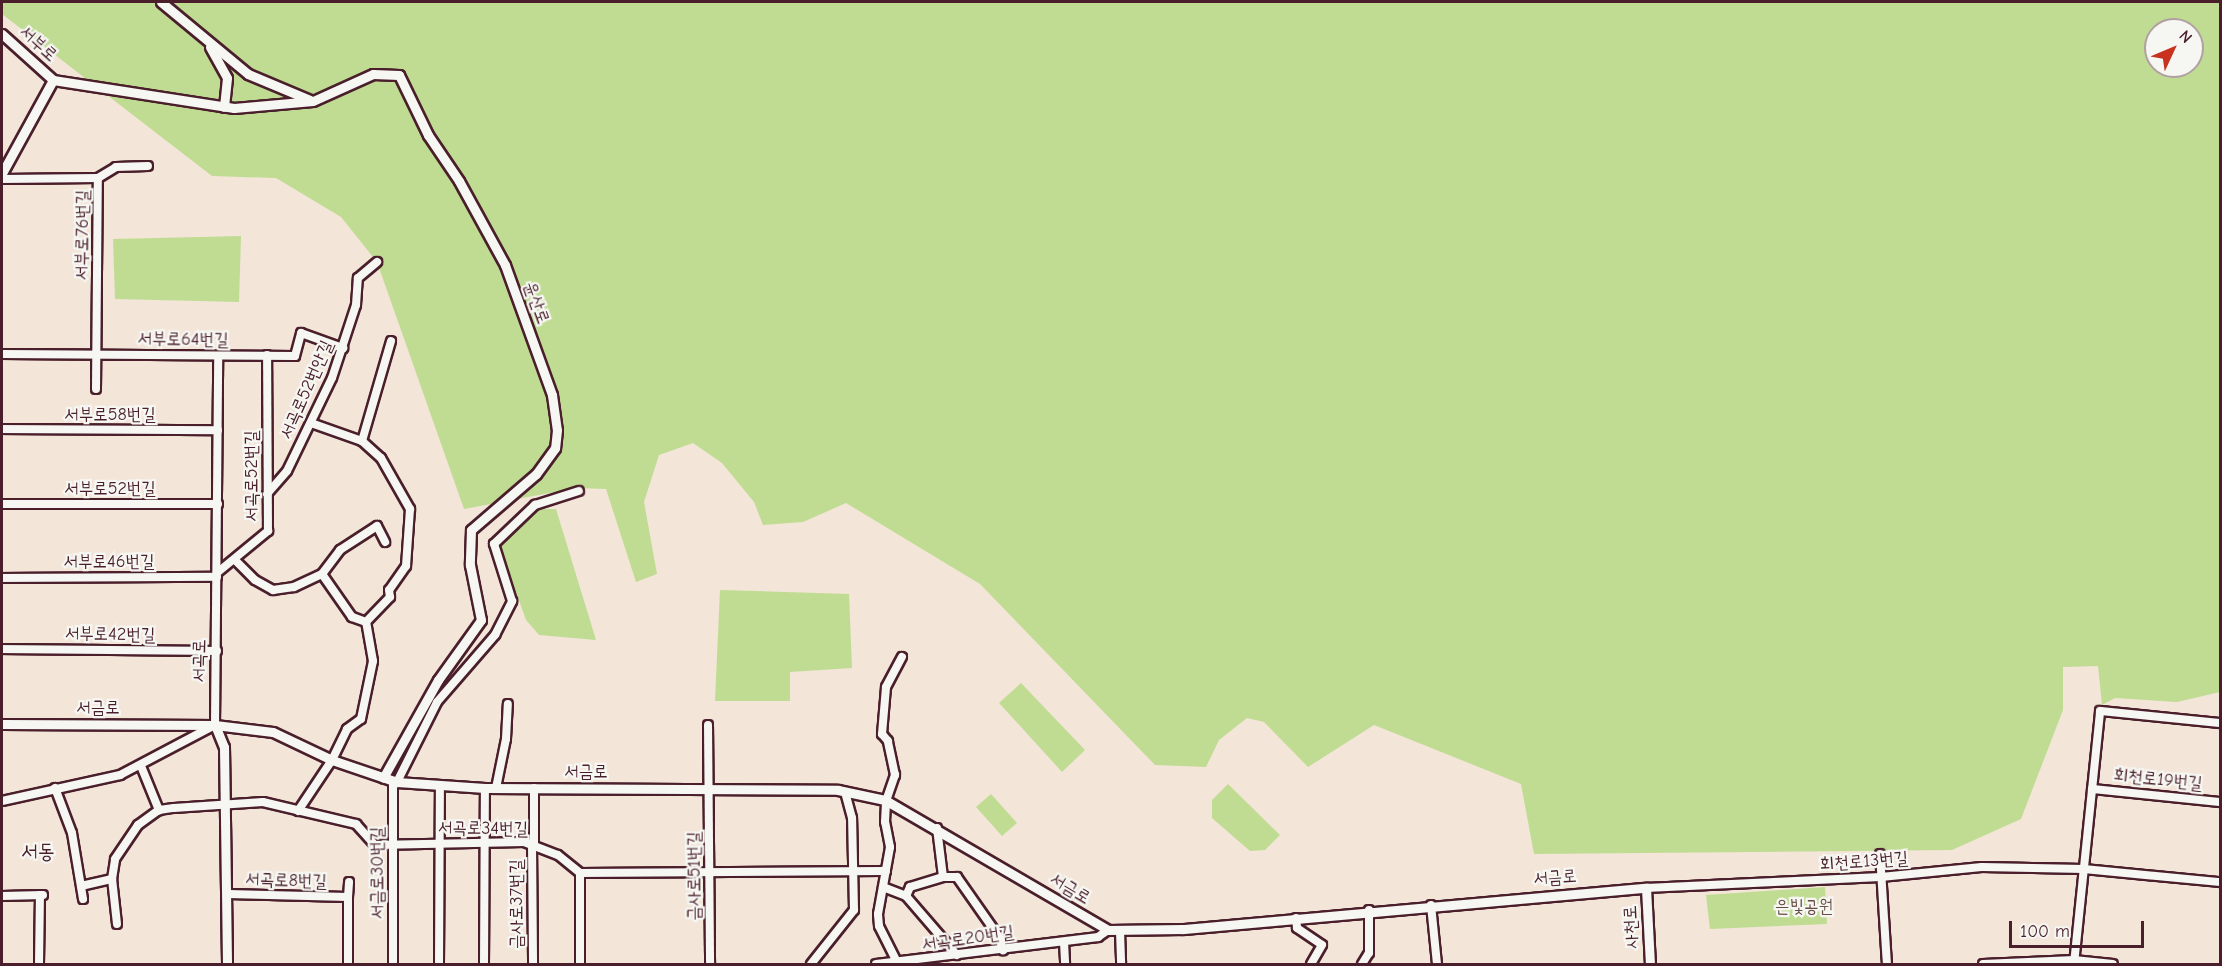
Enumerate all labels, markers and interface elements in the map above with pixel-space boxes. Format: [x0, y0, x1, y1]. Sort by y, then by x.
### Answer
north arrow [2144, 18, 2204, 78]
street label: 서부로 [15, 21, 61, 67]
text: N [2175, 27, 2196, 47]
street label: 서부로76번길 [71, 190, 95, 280]
street label: 윤산로 [518, 279, 554, 327]
street label: 서부로64번길 [137, 328, 229, 352]
street label: 서곡로52번안길 [276, 337, 338, 443]
street label: 서부로58번길 [64, 404, 156, 426]
street label: 서곡로52번길 [241, 430, 263, 522]
street label: 서부로52번길 [64, 478, 156, 500]
street label: 서부로46번길 [64, 551, 154, 573]
street label: 서부로42번길 [65, 623, 155, 647]
street label: 서곡로 [189, 639, 211, 683]
street label: 서금로 [76, 697, 120, 719]
street label: 서금로 [564, 761, 608, 783]
street label: 회천로19번길 [2113, 765, 2203, 795]
street label: 서곡로34번길 [438, 817, 528, 841]
street label: 서금로30번길 [367, 827, 389, 919]
street label: 금사로51번길 [684, 831, 706, 921]
district label: 서동 [21, 838, 55, 864]
street label: 회천로13번길 [1819, 848, 1909, 876]
street label: 금사로37번길 [506, 859, 528, 949]
street label: 서금로 [1533, 866, 1577, 890]
street label: 서곡로8번길 [245, 869, 327, 893]
street label: 서금로 [1046, 869, 1094, 909]
park label: 은빛공원 [1775, 896, 1833, 918]
street label: 사천로 [1620, 905, 1644, 949]
scale bar [2012, 909, 2147, 947]
text: 100 m [2020, 921, 2070, 942]
street label: 서곡로20번길 [921, 922, 1015, 956]

